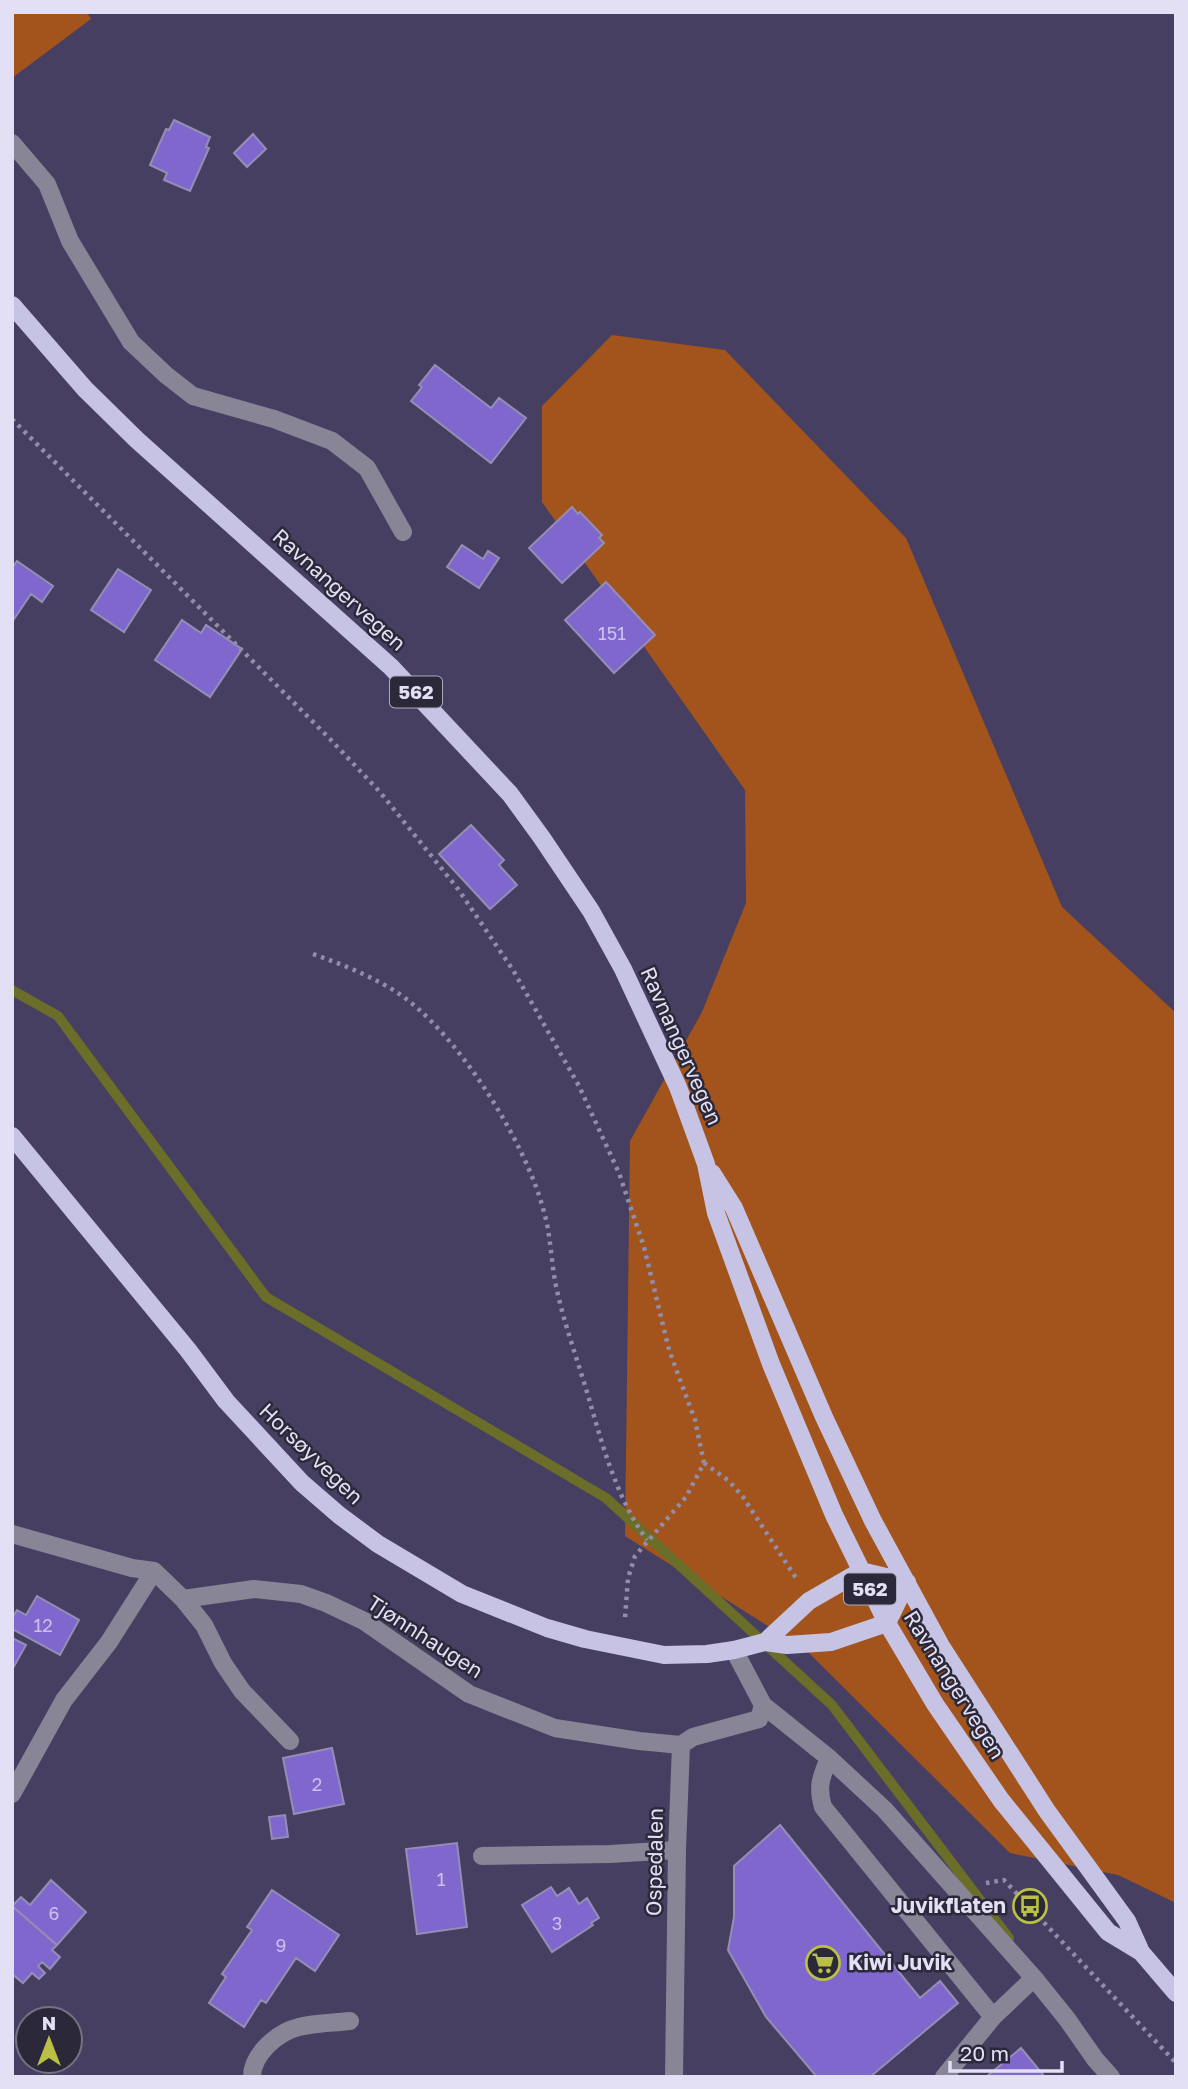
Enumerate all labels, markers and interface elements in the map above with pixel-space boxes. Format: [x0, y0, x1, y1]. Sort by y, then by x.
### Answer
street label: Ravnangervegen [268, 523, 412, 656]
house number: 151 [598, 622, 626, 644]
road number: 562 [390, 677, 442, 708]
street label: Ravnangervegen [635, 962, 728, 1129]
street label: Horsøyvegen [254, 1397, 369, 1509]
road number: 562 [844, 1574, 896, 1604]
street label: Tjønnhaugen [363, 1589, 488, 1683]
street label: Ravnangervegen [899, 1605, 1011, 1764]
house number: 12 [33, 1614, 53, 1636]
house number: 2 [312, 1773, 322, 1795]
street label: Ospedalen [640, 1808, 668, 1916]
house number: 1 [437, 1868, 446, 1890]
bus stop icon: Juvikflaten [1011, 1887, 1049, 1925]
place label: Juvikflaten [891, 1892, 1006, 1918]
house number: 6 [49, 1902, 59, 1924]
house number: 3 [552, 1912, 562, 1934]
house number: 9 [276, 1934, 286, 1956]
supermarket icon: Kiwi Juvik [804, 1944, 842, 1982]
place label: Kiwi Juvik [848, 1949, 952, 1975]
north arrow [14, 2005, 84, 2075]
text: N [42, 2011, 56, 2034]
scale bar [950, 2030, 1062, 2074]
text: 20 m [960, 2040, 1009, 2066]

